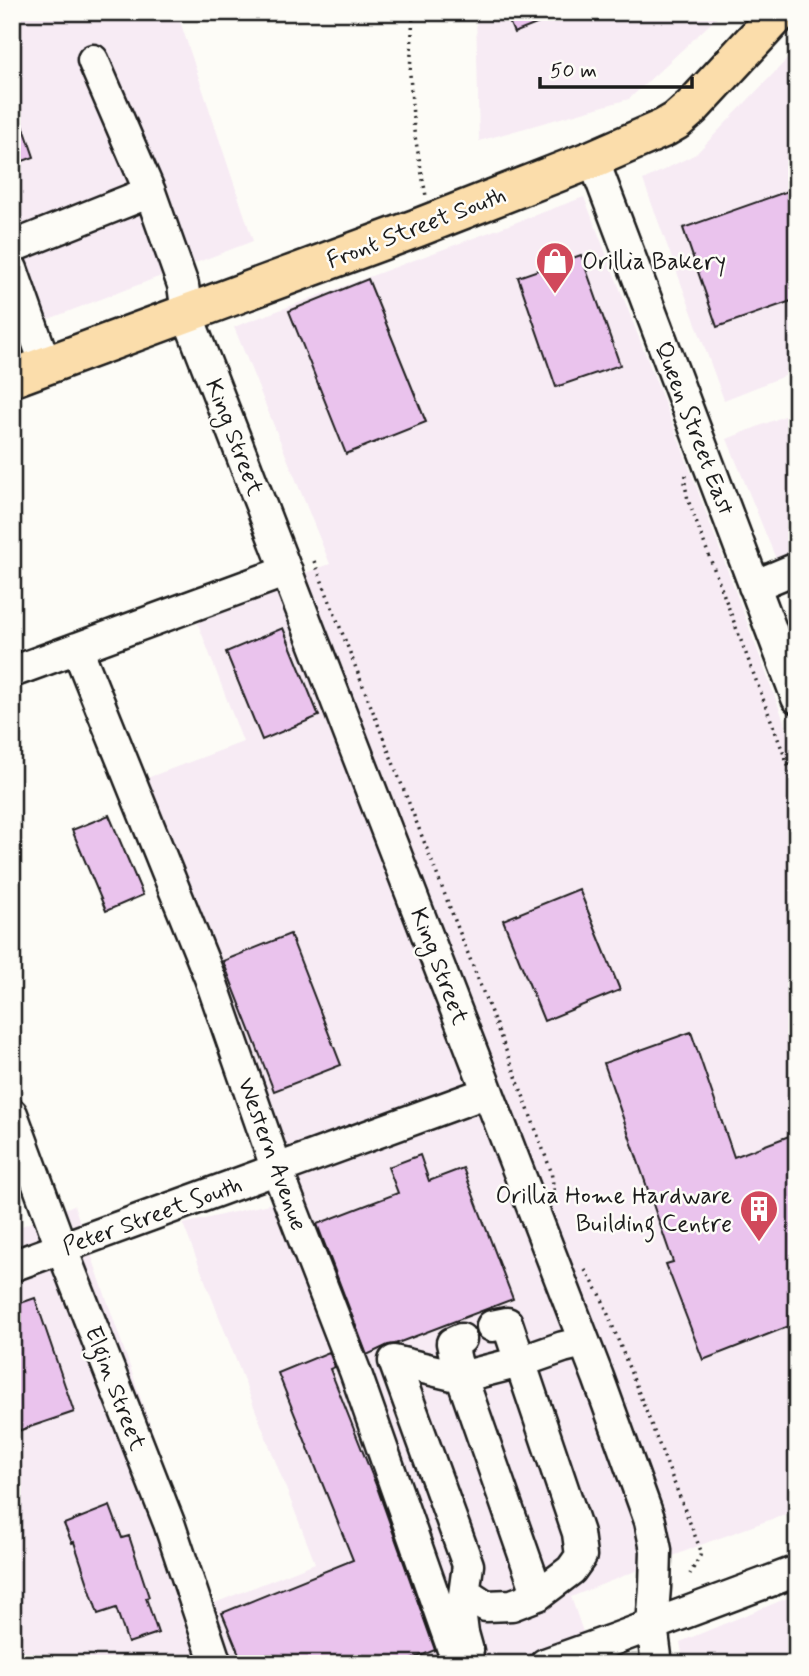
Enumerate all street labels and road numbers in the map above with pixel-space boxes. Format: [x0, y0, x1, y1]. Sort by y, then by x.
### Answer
street label: Front Street South [323, 180, 511, 277]
street label: Queen Street East [646, 337, 741, 520]
street label: King Street [195, 375, 270, 501]
street label: King Street [400, 904, 475, 1030]
street label: Western Avenue [230, 1074, 314, 1235]
street label: Peter Street South [58, 1170, 247, 1263]
street label: Elgin Street [74, 1322, 153, 1456]

